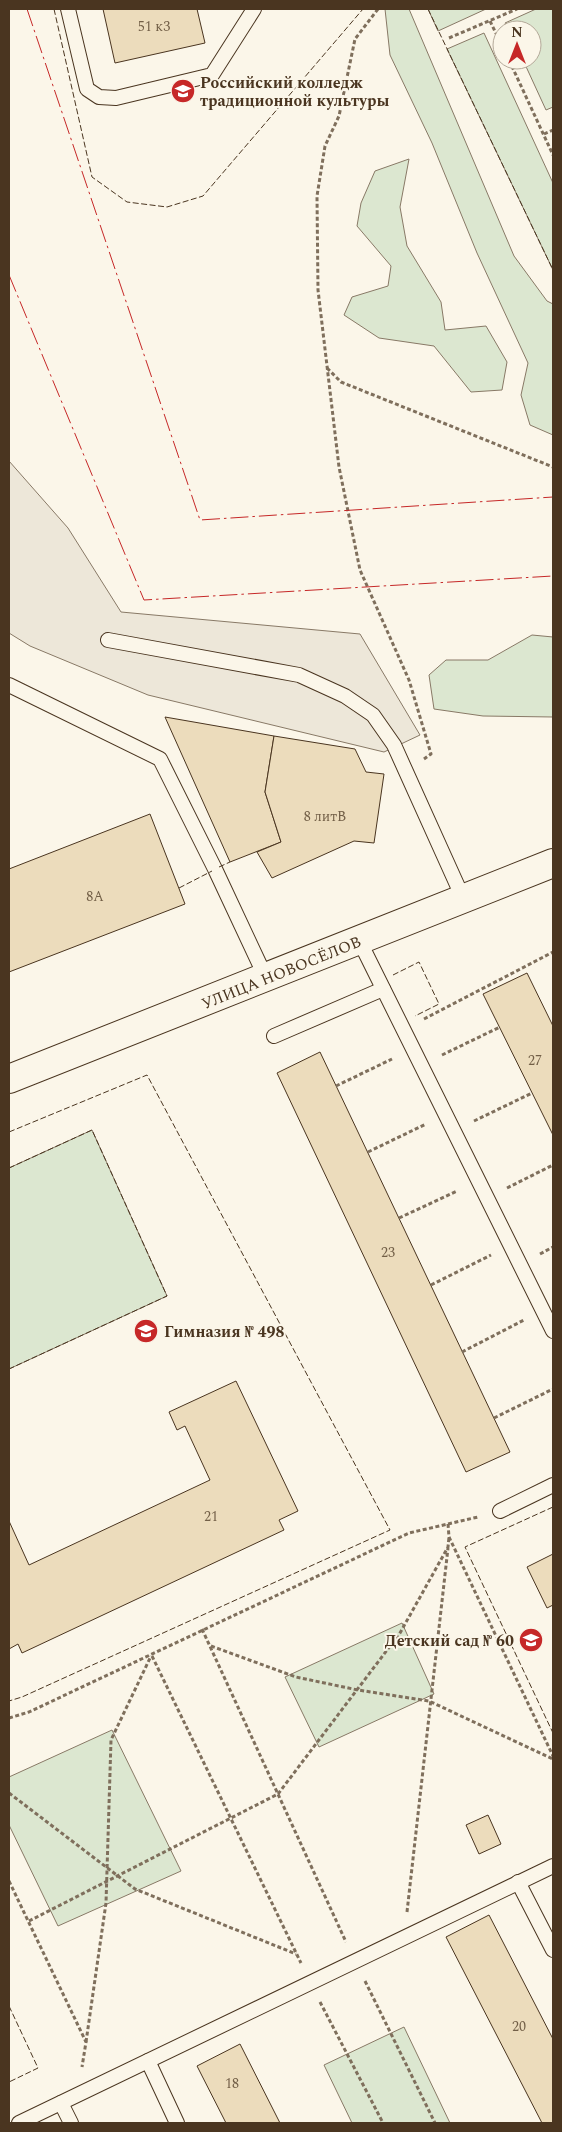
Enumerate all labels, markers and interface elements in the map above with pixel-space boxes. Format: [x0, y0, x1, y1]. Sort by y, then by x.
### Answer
house number: 51 к3 [138, 16, 170, 37]
north arrow [492, 20, 542, 70]
text: N [511, 22, 523, 43]
place label: Российский колледж традиционной культуры [200, 71, 389, 113]
school or university icon: Российский колледж традиционной культуры [170, 78, 196, 104]
house number: 8 литВ [304, 806, 346, 827]
house number: 8А [86, 886, 104, 907]
street label: УЛИЦА НОВОСЁЛОВ [198, 930, 365, 1016]
house number: 27 [528, 1050, 542, 1071]
house number: 23 [381, 1242, 395, 1263]
school or university icon: Гимназия № 498 [133, 1318, 159, 1344]
place label: Гимназия № 498 [164, 1320, 285, 1344]
house number: 21 [204, 1506, 218, 1527]
school or university icon: Детский сад № 60 [518, 1627, 544, 1653]
place label: Детский сад № 60 [385, 1629, 514, 1653]
house number: 20 [512, 2016, 526, 2037]
house number: 18 [225, 2073, 239, 2094]

